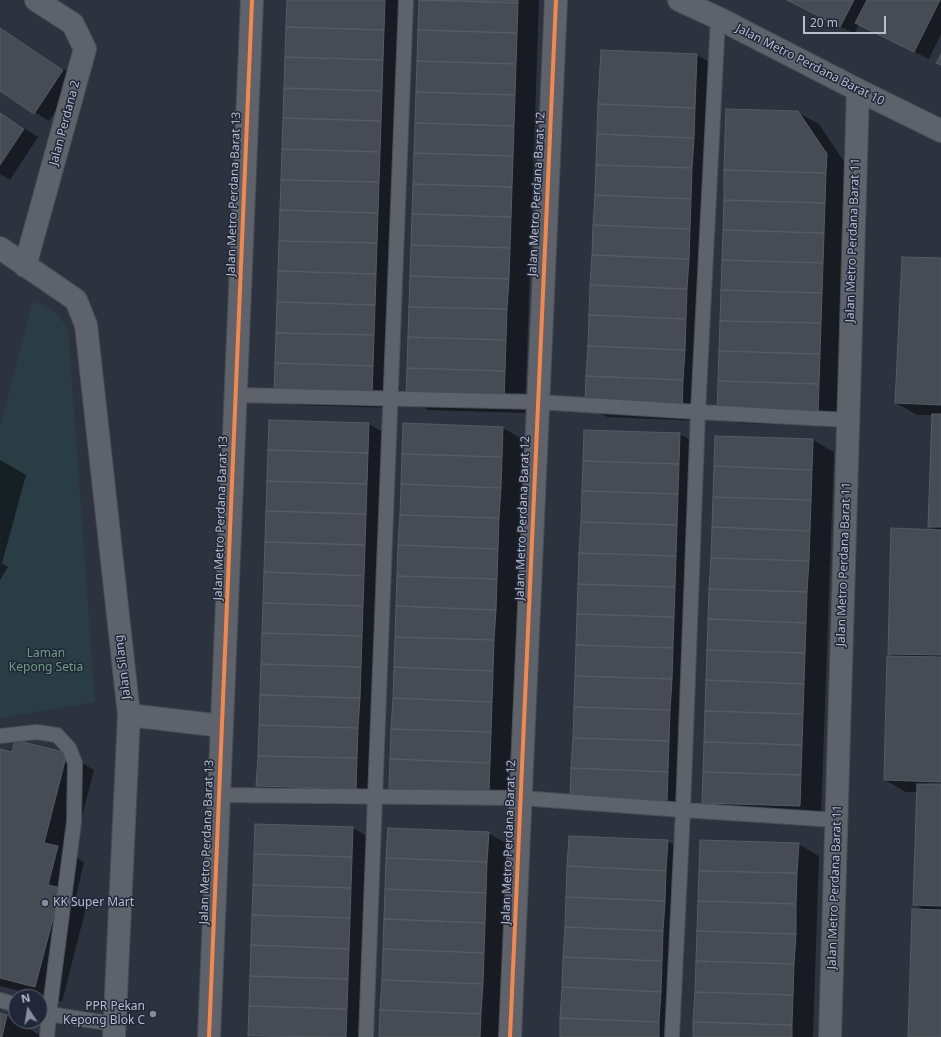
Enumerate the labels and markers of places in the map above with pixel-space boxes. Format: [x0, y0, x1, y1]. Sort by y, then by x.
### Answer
place label: KK Super Mart [53, 896, 134, 910]
marker: KK Super Mart [40, 898, 50, 908]
place label: PPR Pekan Kepong Blok C [63, 1000, 145, 1028]
marker: PPR Pekan Kepong Blok C [148, 1009, 158, 1019]

